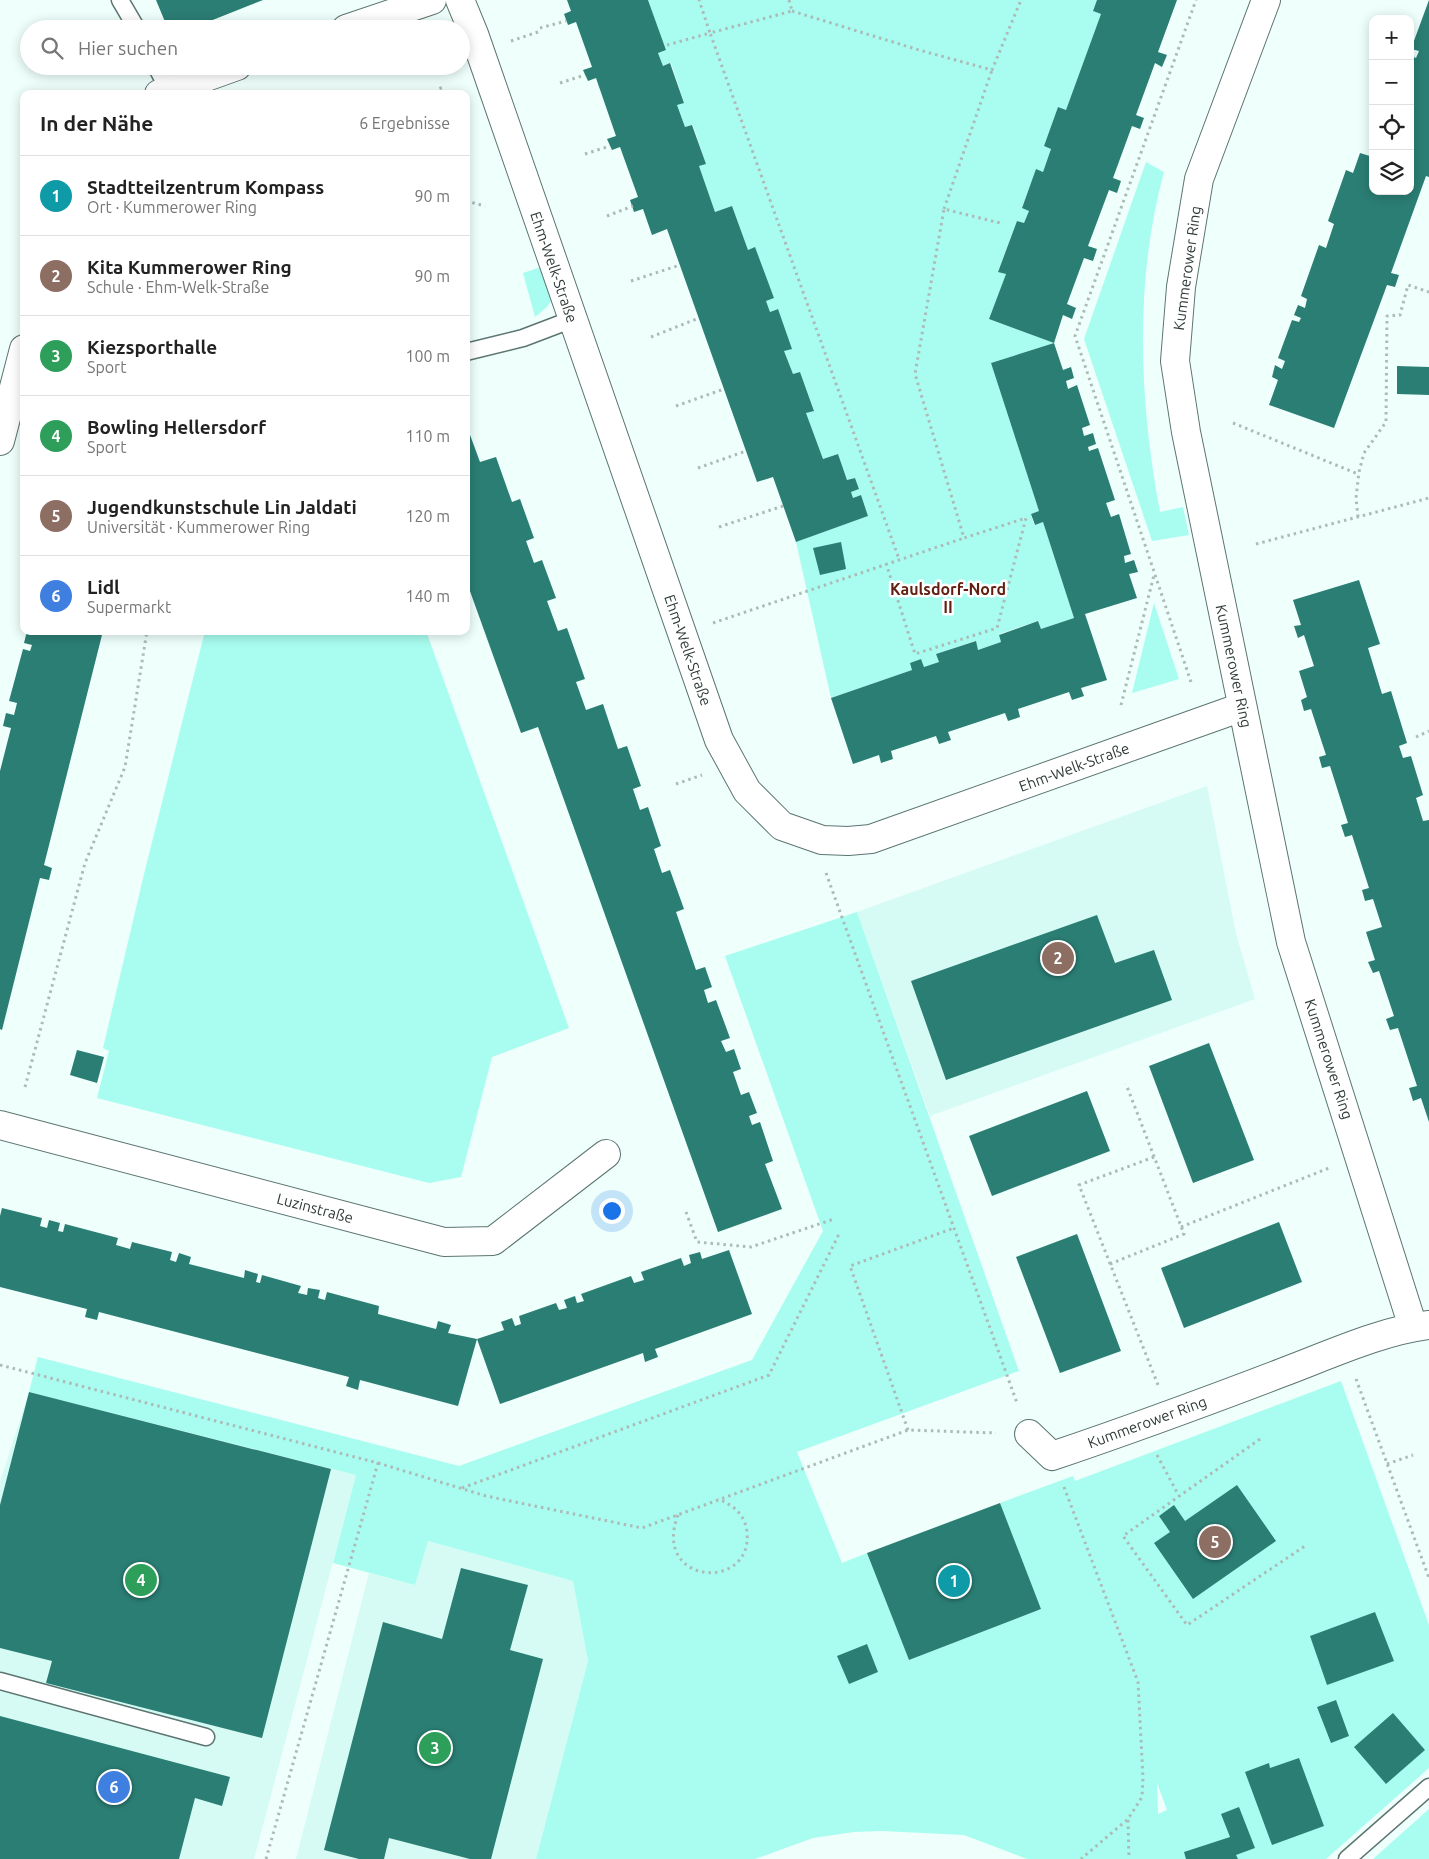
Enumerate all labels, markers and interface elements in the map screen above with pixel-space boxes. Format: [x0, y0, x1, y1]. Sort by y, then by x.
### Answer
map controls [1369, 15, 1414, 195]
button: + [1369, 15, 1414, 60]
search box [20, 20, 470, 75]
icon: search [38, 34, 66, 62]
text: Hier suchen [78, 37, 178, 59]
button: − [1369, 60, 1414, 105]
button: locate [1369, 105, 1414, 150]
text: In der Nähe [40, 111, 153, 135]
text: 6 Ergebnisse [359, 114, 450, 132]
button: layers [1369, 150, 1414, 195]
text: Stadtteilzentrum Kompass [87, 176, 324, 198]
text: 1 [51, 187, 61, 205]
text: 90 m [414, 187, 450, 205]
text: Ort · Kummerower Ring [87, 198, 257, 216]
street label: Kummerower Ring [1170, 205, 1204, 331]
street label: Ehm-Welk-Straße [527, 209, 581, 325]
text: Kita Kummerower Ring [87, 256, 292, 278]
text: 2 [51, 267, 61, 285]
text: 90 m [414, 267, 450, 285]
text: Schule · Ehm-Welk-Straße [87, 278, 269, 296]
text: Kiezsporthalle [87, 336, 217, 358]
text: 3 [51, 347, 61, 365]
text: 100 m [405, 347, 450, 365]
text: Sport [87, 358, 126, 376]
text: Bowling Hellersdorf [87, 416, 266, 438]
text: 4 [51, 427, 61, 445]
text: 110 m [405, 427, 450, 445]
text: Sport [87, 438, 126, 456]
text: Jugendkunstschule Lin Jaldati [87, 496, 357, 518]
text: 5 [51, 507, 61, 525]
text: 120 m [405, 507, 450, 525]
text: Universität · Kummerower Ring [87, 518, 310, 536]
text: Lidl [87, 576, 120, 598]
district label: Kaulsdorf-Nord II [890, 580, 1006, 616]
text: 6 [51, 587, 61, 605]
text: 140 m [405, 587, 450, 605]
street label: Ehm-Welk-Straße [661, 592, 715, 708]
text: Supermarkt [87, 598, 171, 616]
street label: Kummerower Ring [1213, 603, 1255, 729]
street label: Ehm-Welk-Straße [1016, 739, 1132, 795]
pin: 2 [1042, 939, 1074, 977]
street label: Kummerower Ring [1302, 997, 1356, 1121]
street label: Luzinstraße [275, 1190, 355, 1226]
your location [599, 1198, 625, 1224]
street label: Kummerower Ring [1085, 1393, 1209, 1451]
pin: 5 [1199, 1523, 1231, 1561]
pin: 4 [125, 1561, 157, 1599]
pin: 1 [938, 1562, 970, 1600]
pin: 3 [419, 1729, 451, 1767]
pin: 6 [98, 1768, 130, 1806]

